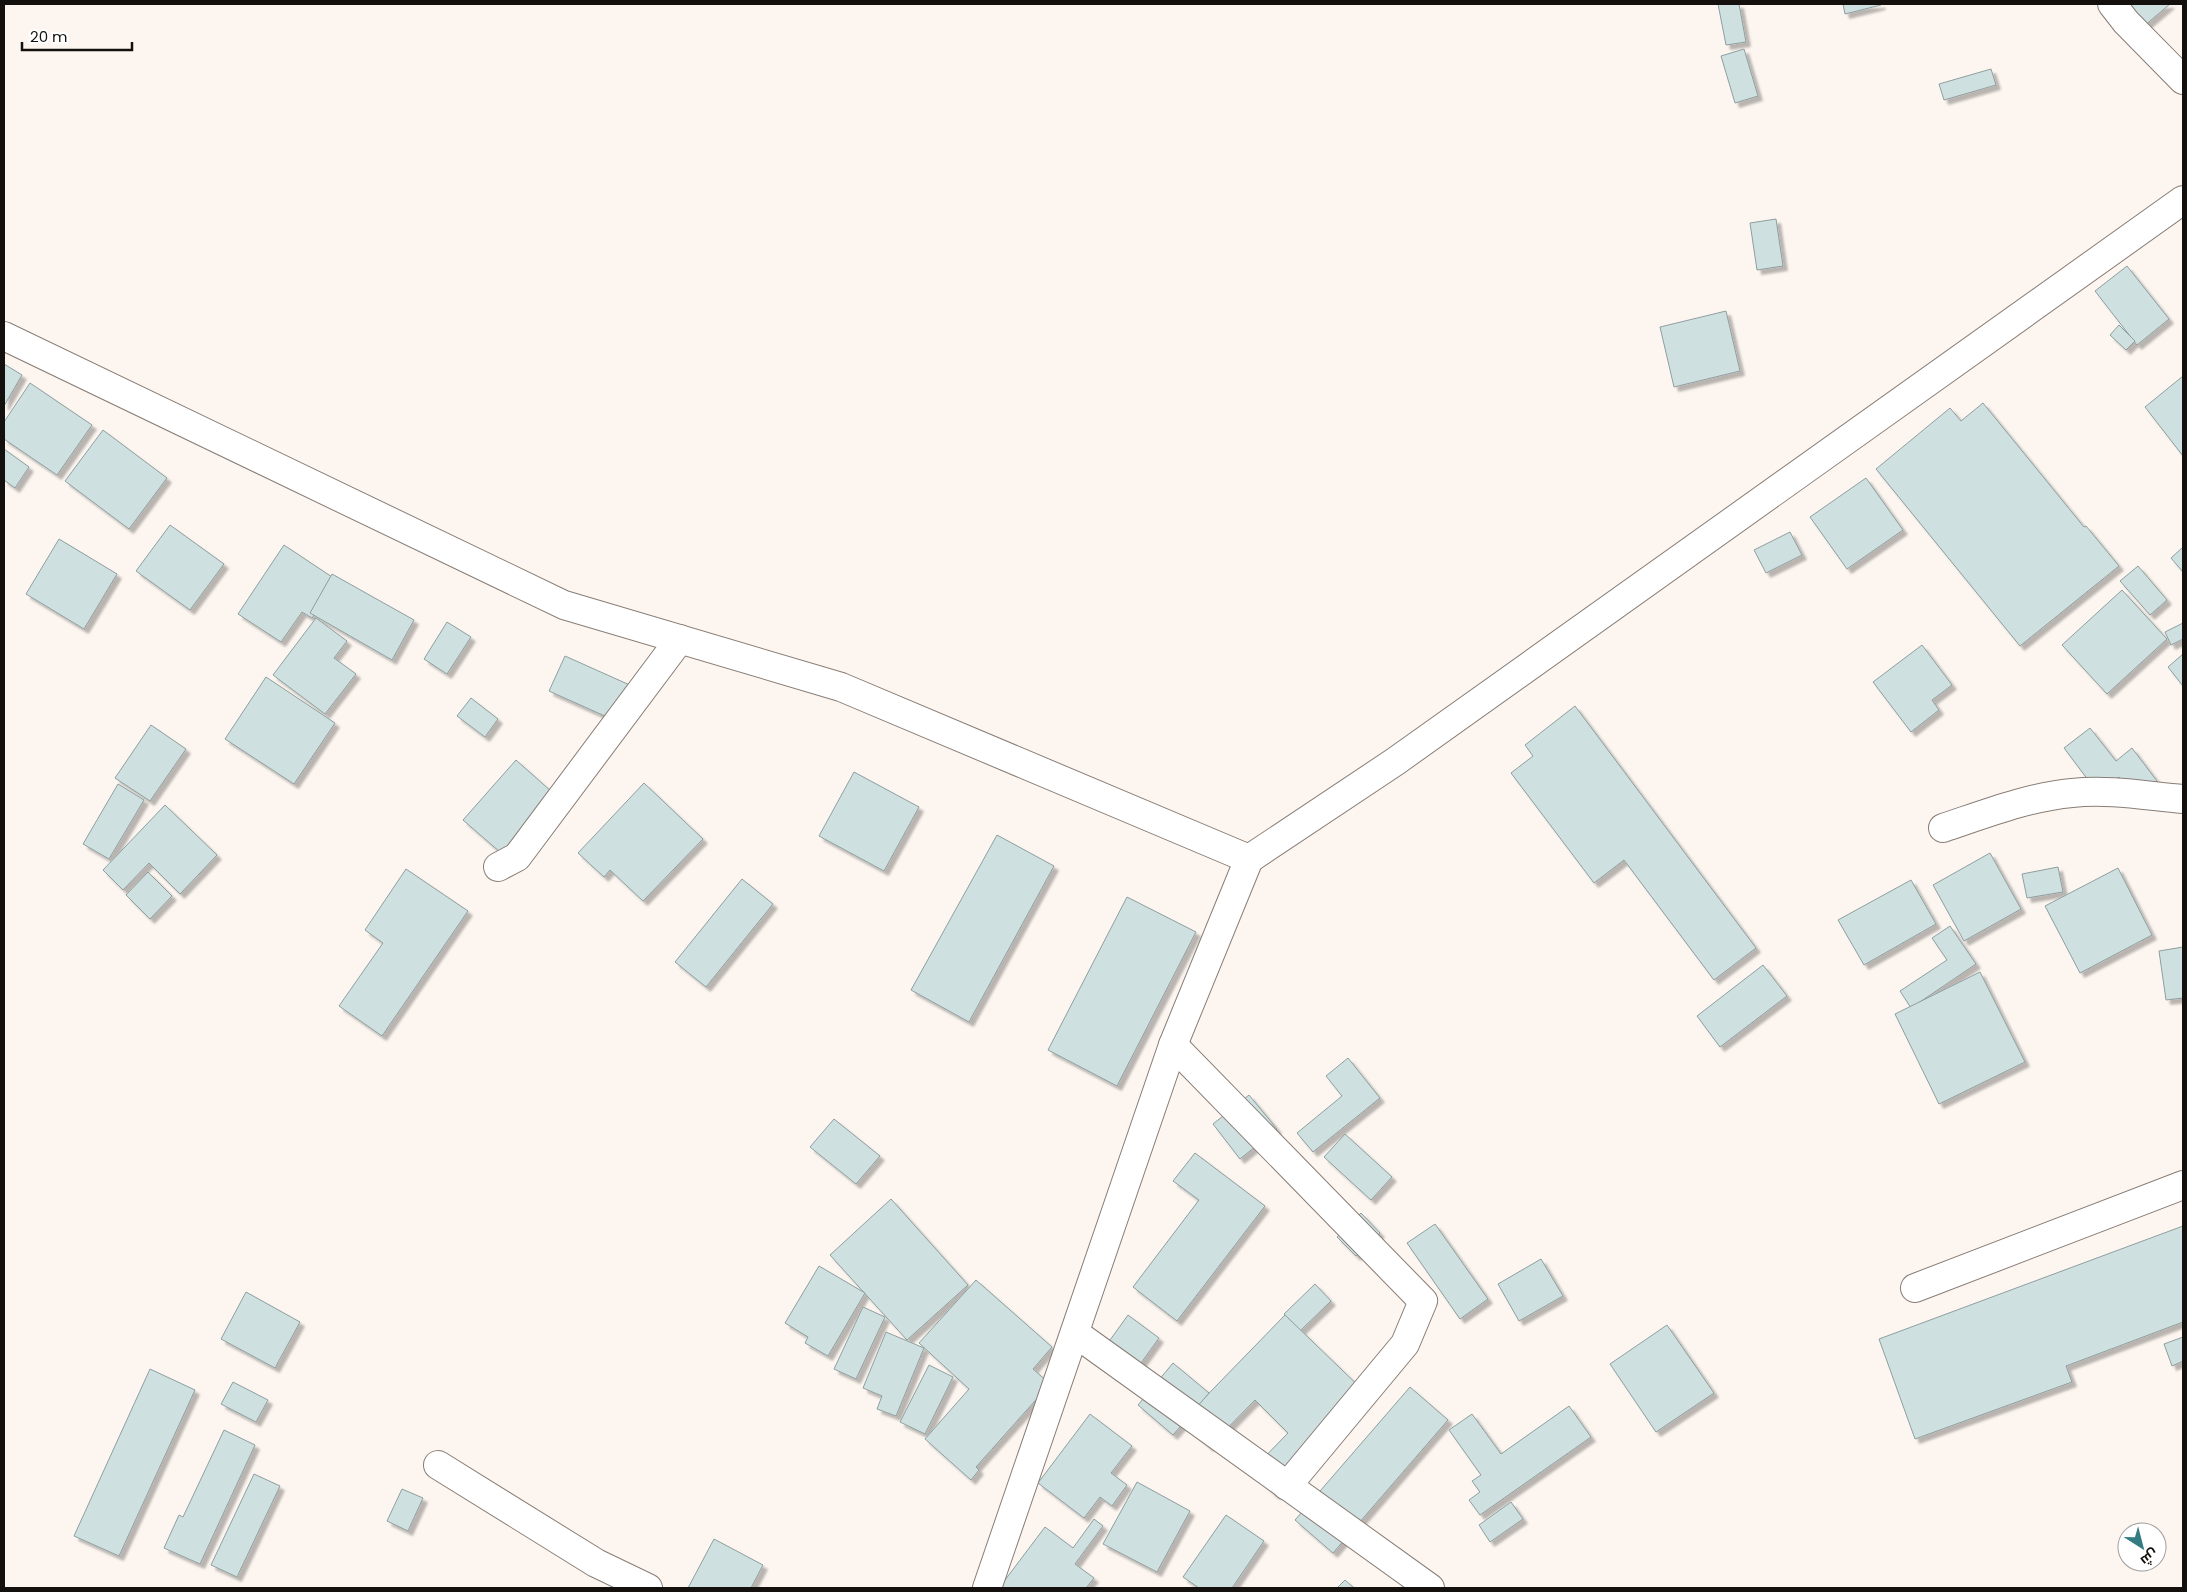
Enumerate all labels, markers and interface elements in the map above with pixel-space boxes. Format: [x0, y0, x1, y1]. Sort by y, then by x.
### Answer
scale bar [22, 20, 132, 52]
text: 20 m [30, 26, 68, 47]
north arrow [2117, 1522, 2167, 1572]
text: ش [2136, 1544, 2163, 1571]

